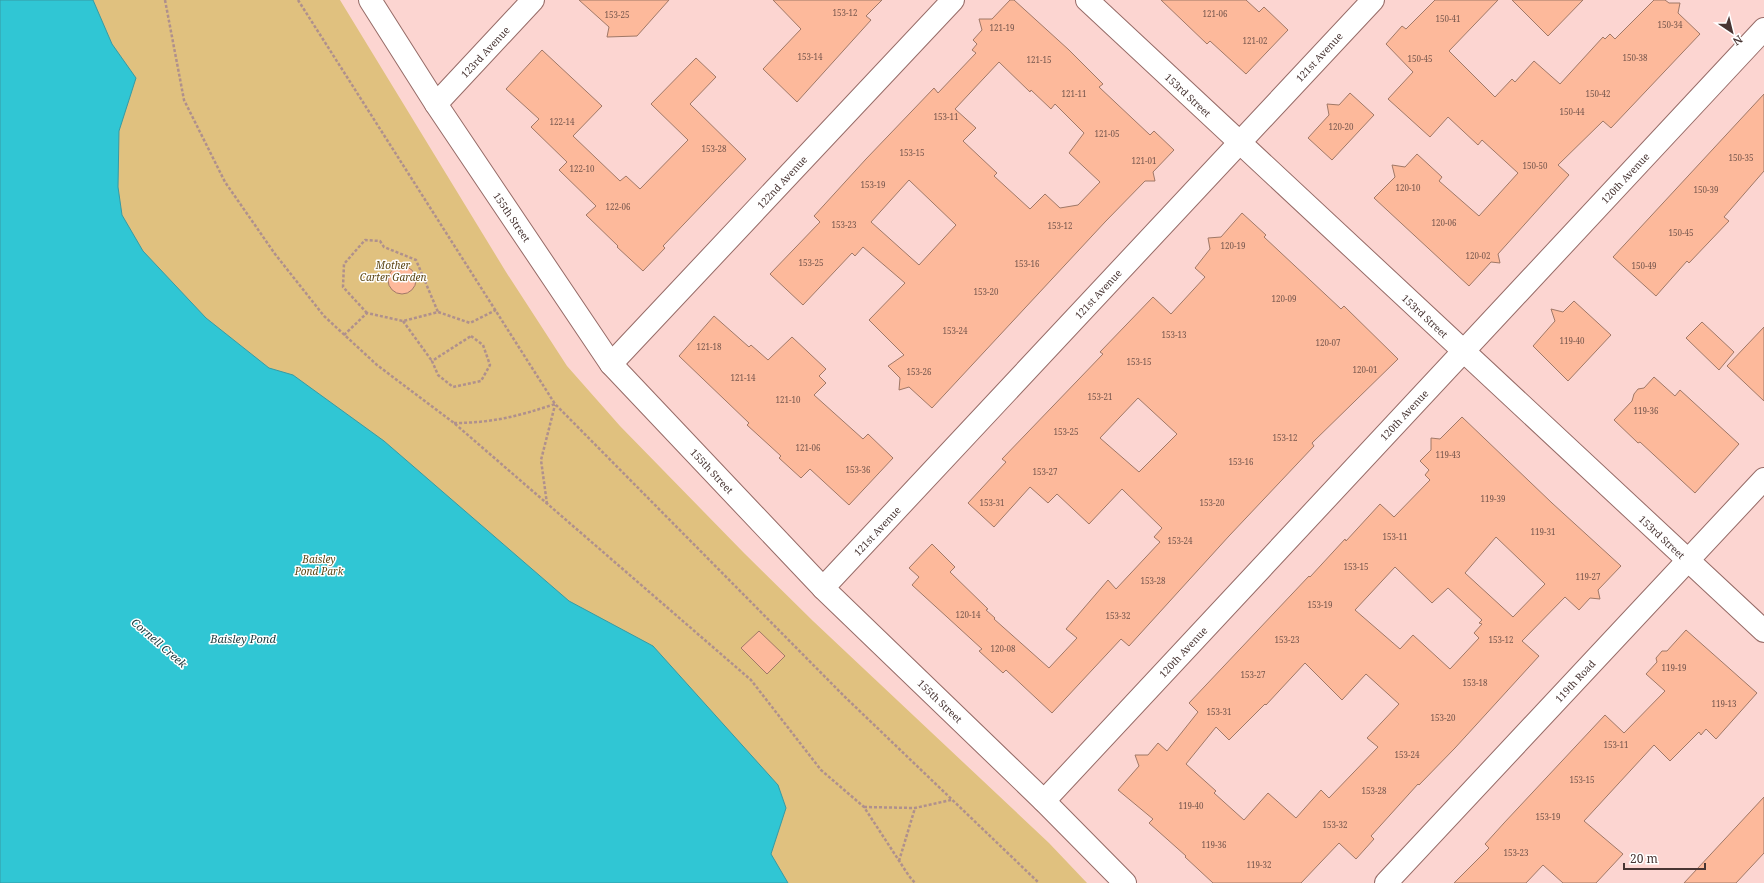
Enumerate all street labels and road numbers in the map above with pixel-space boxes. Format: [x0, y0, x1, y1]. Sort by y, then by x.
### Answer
street label: 123rd Avenue [457, 23, 513, 81]
street label: 121st Avenue [1292, 29, 1346, 85]
street label: 153rd Street [1162, 70, 1214, 120]
street label: 120th Avenue [1598, 149, 1652, 207]
street label: 122nd Avenue [754, 152, 810, 212]
street label: 155th Street [490, 189, 534, 245]
street label: 121st Avenue [1071, 266, 1125, 322]
street label: 153rd Street [1399, 291, 1451, 341]
street label: 120th Avenue [1377, 386, 1431, 444]
street label: 155th Street [687, 445, 737, 497]
street label: 121st Avenue [850, 503, 904, 559]
street label: 153rd Street [1636, 512, 1688, 562]
street label: 120th Avenue [1156, 623, 1210, 681]
street label: 119th Road [1552, 657, 1598, 705]
street label: 155th Street [915, 676, 966, 726]

